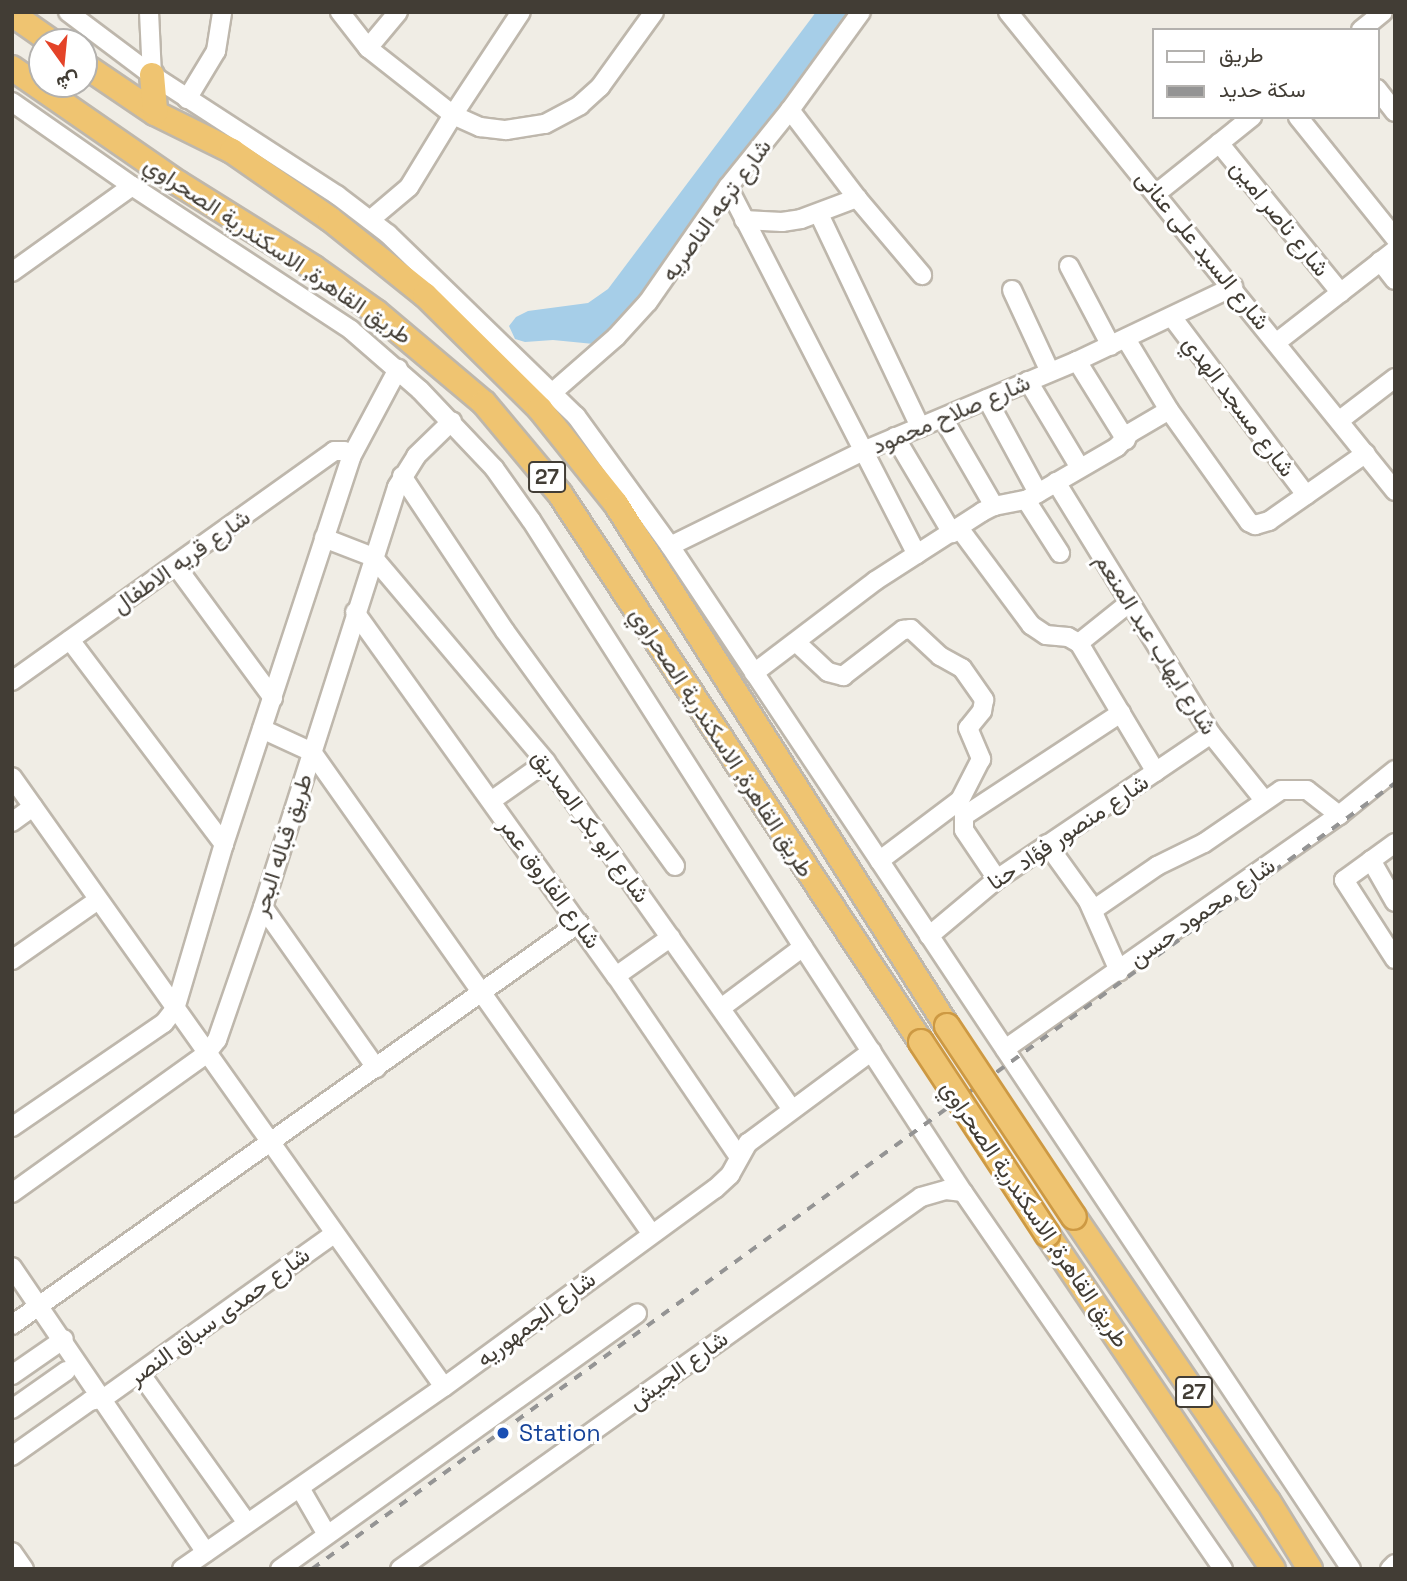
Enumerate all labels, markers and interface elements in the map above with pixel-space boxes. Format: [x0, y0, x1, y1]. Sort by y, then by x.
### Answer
north arrow [28, 28, 98, 98]
legend [1152, 28, 1379, 119]
text: طريق [1219, 41, 1264, 68]
text: ش [54, 67, 82, 97]
text: سكة حديد [1219, 76, 1306, 103]
street label: شارع ترعه الناصريه [655, 133, 777, 287]
street label: طريق القاهرة, الاسكندرية الصحراوي [139, 150, 417, 350]
street label: شارع ناصر امين [1225, 154, 1335, 282]
street label: شارع السيد على عنانى [1130, 165, 1276, 335]
street label: شارع مسجد الهدي [1177, 330, 1301, 482]
street label: شارع صلاح محمود [868, 368, 1034, 460]
road number: 27 [528, 460, 566, 494]
street label: شارع قريه الاطفال [107, 503, 255, 619]
street label: شارع ايهاب عبد المنعم [1089, 548, 1223, 740]
street label: طريق القاهرة, الاسكندرية الصحراوي [624, 601, 820, 883]
street label: شارع ابو بكر الصديق [526, 744, 656, 908]
street label: شارع منصور فؤاد حنا [982, 768, 1154, 896]
street label: طريق قباله البحر [246, 770, 318, 920]
street label: شارع الفاروق عمر [493, 812, 607, 954]
street label: شارع محمود حسن [1124, 851, 1280, 973]
street label: طريق القاهرة, الاسكندرية الصحراوي [935, 1075, 1135, 1353]
street label: شارع حمدى سباق النصر [123, 1241, 315, 1391]
street label: شارع الجمهوريه [471, 1265, 601, 1373]
street label: شارع الجيش [623, 1325, 733, 1415]
road number: 27 [1175, 1374, 1213, 1410]
place label: Station [519, 1419, 601, 1447]
marker: Station [493, 1423, 513, 1443]

